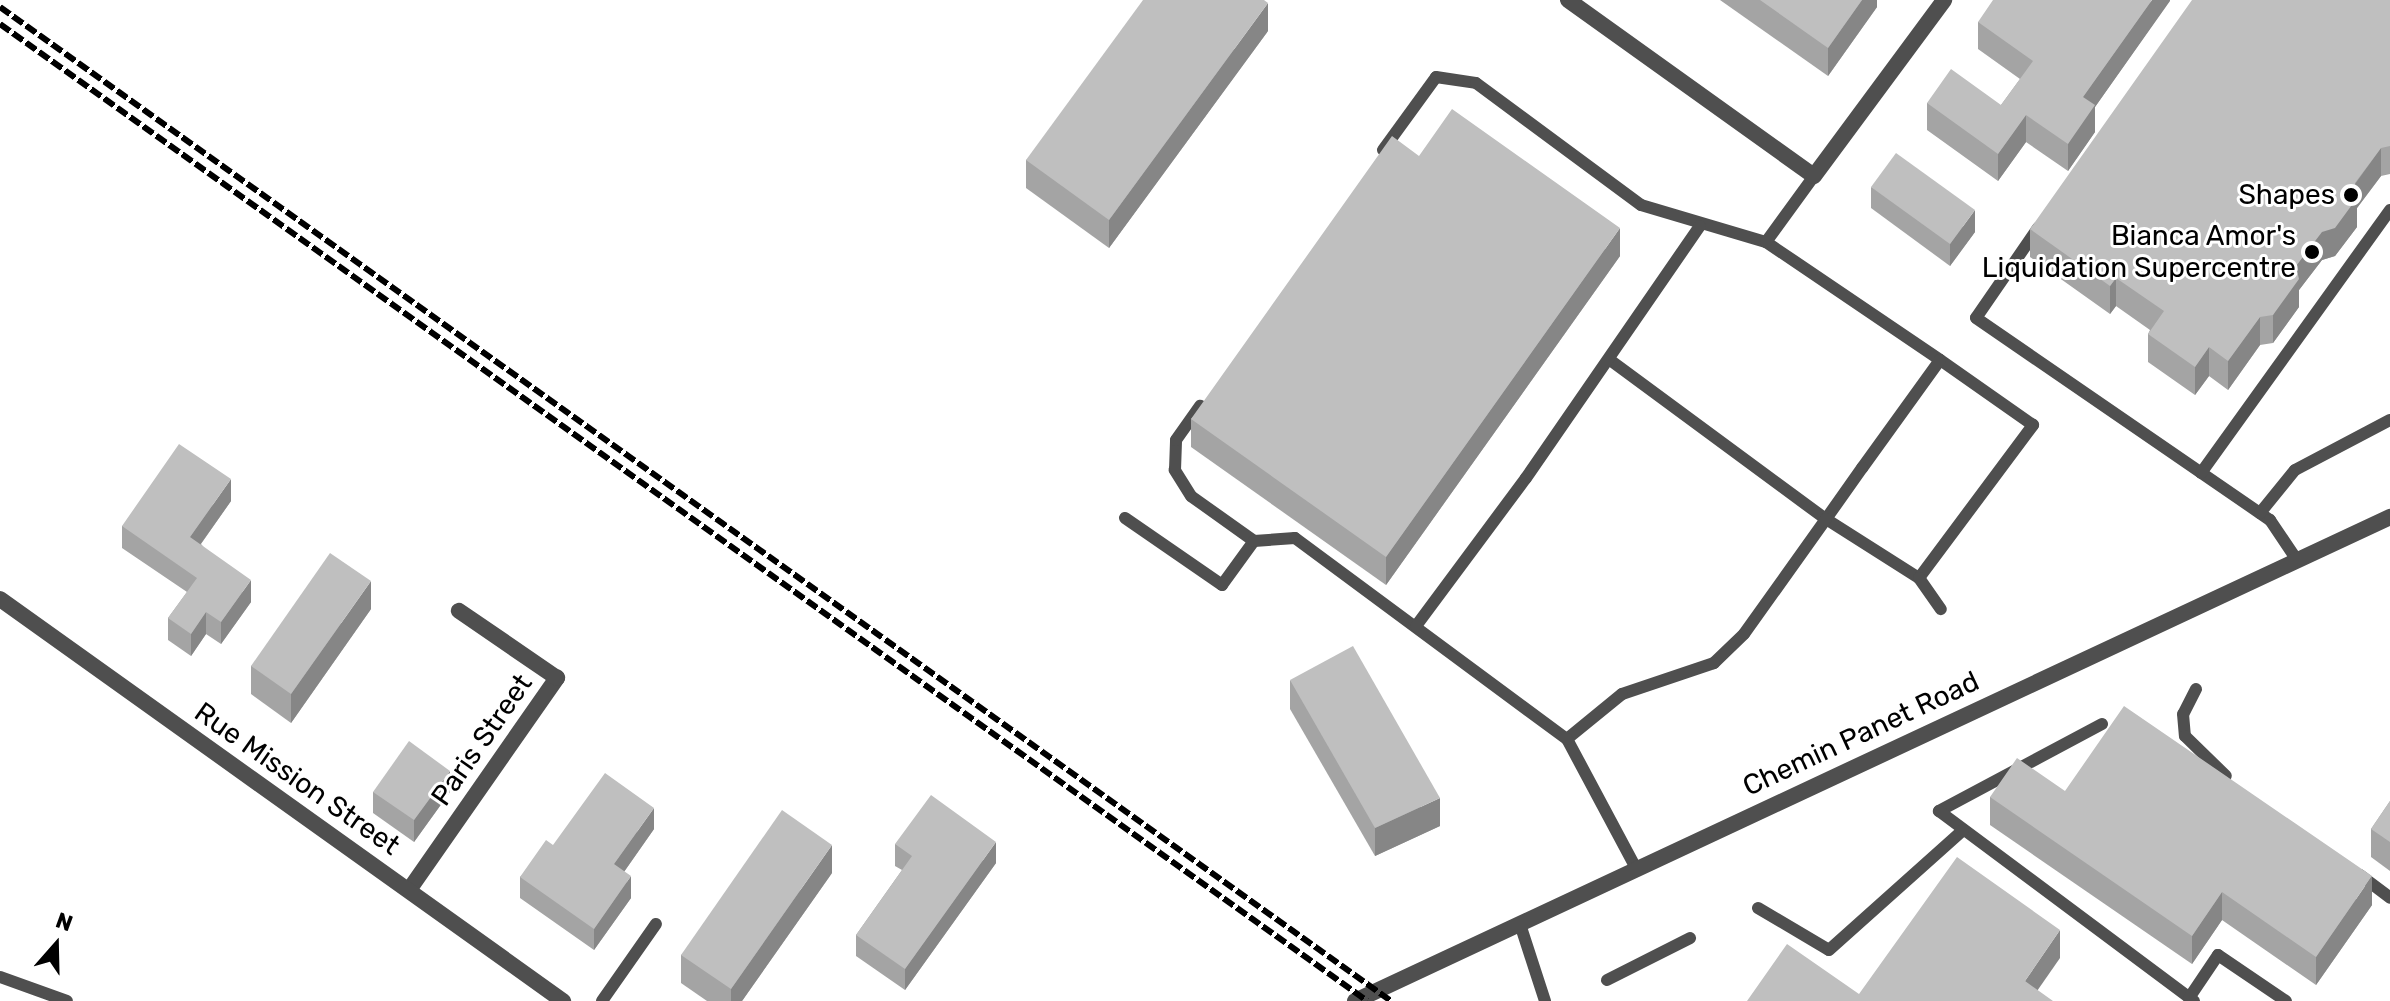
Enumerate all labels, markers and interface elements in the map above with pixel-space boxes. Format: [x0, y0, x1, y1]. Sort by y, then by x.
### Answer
place label: Shapes [2238, 178, 2335, 212]
marker: Shapes [2342, 186, 2360, 204]
place label: Bianca Amor's Liquidation Supercentre [1982, 219, 2296, 285]
marker: Bianca Amor's Liquidation Supercentre [2303, 243, 2321, 261]
street label: Chemin Panet Road [1738, 665, 1984, 803]
street label: Paris Street [424, 668, 540, 812]
street label: Rue Mission Street [188, 696, 406, 862]
north arrow [16, 905, 96, 985]
text: N [52, 907, 76, 937]

